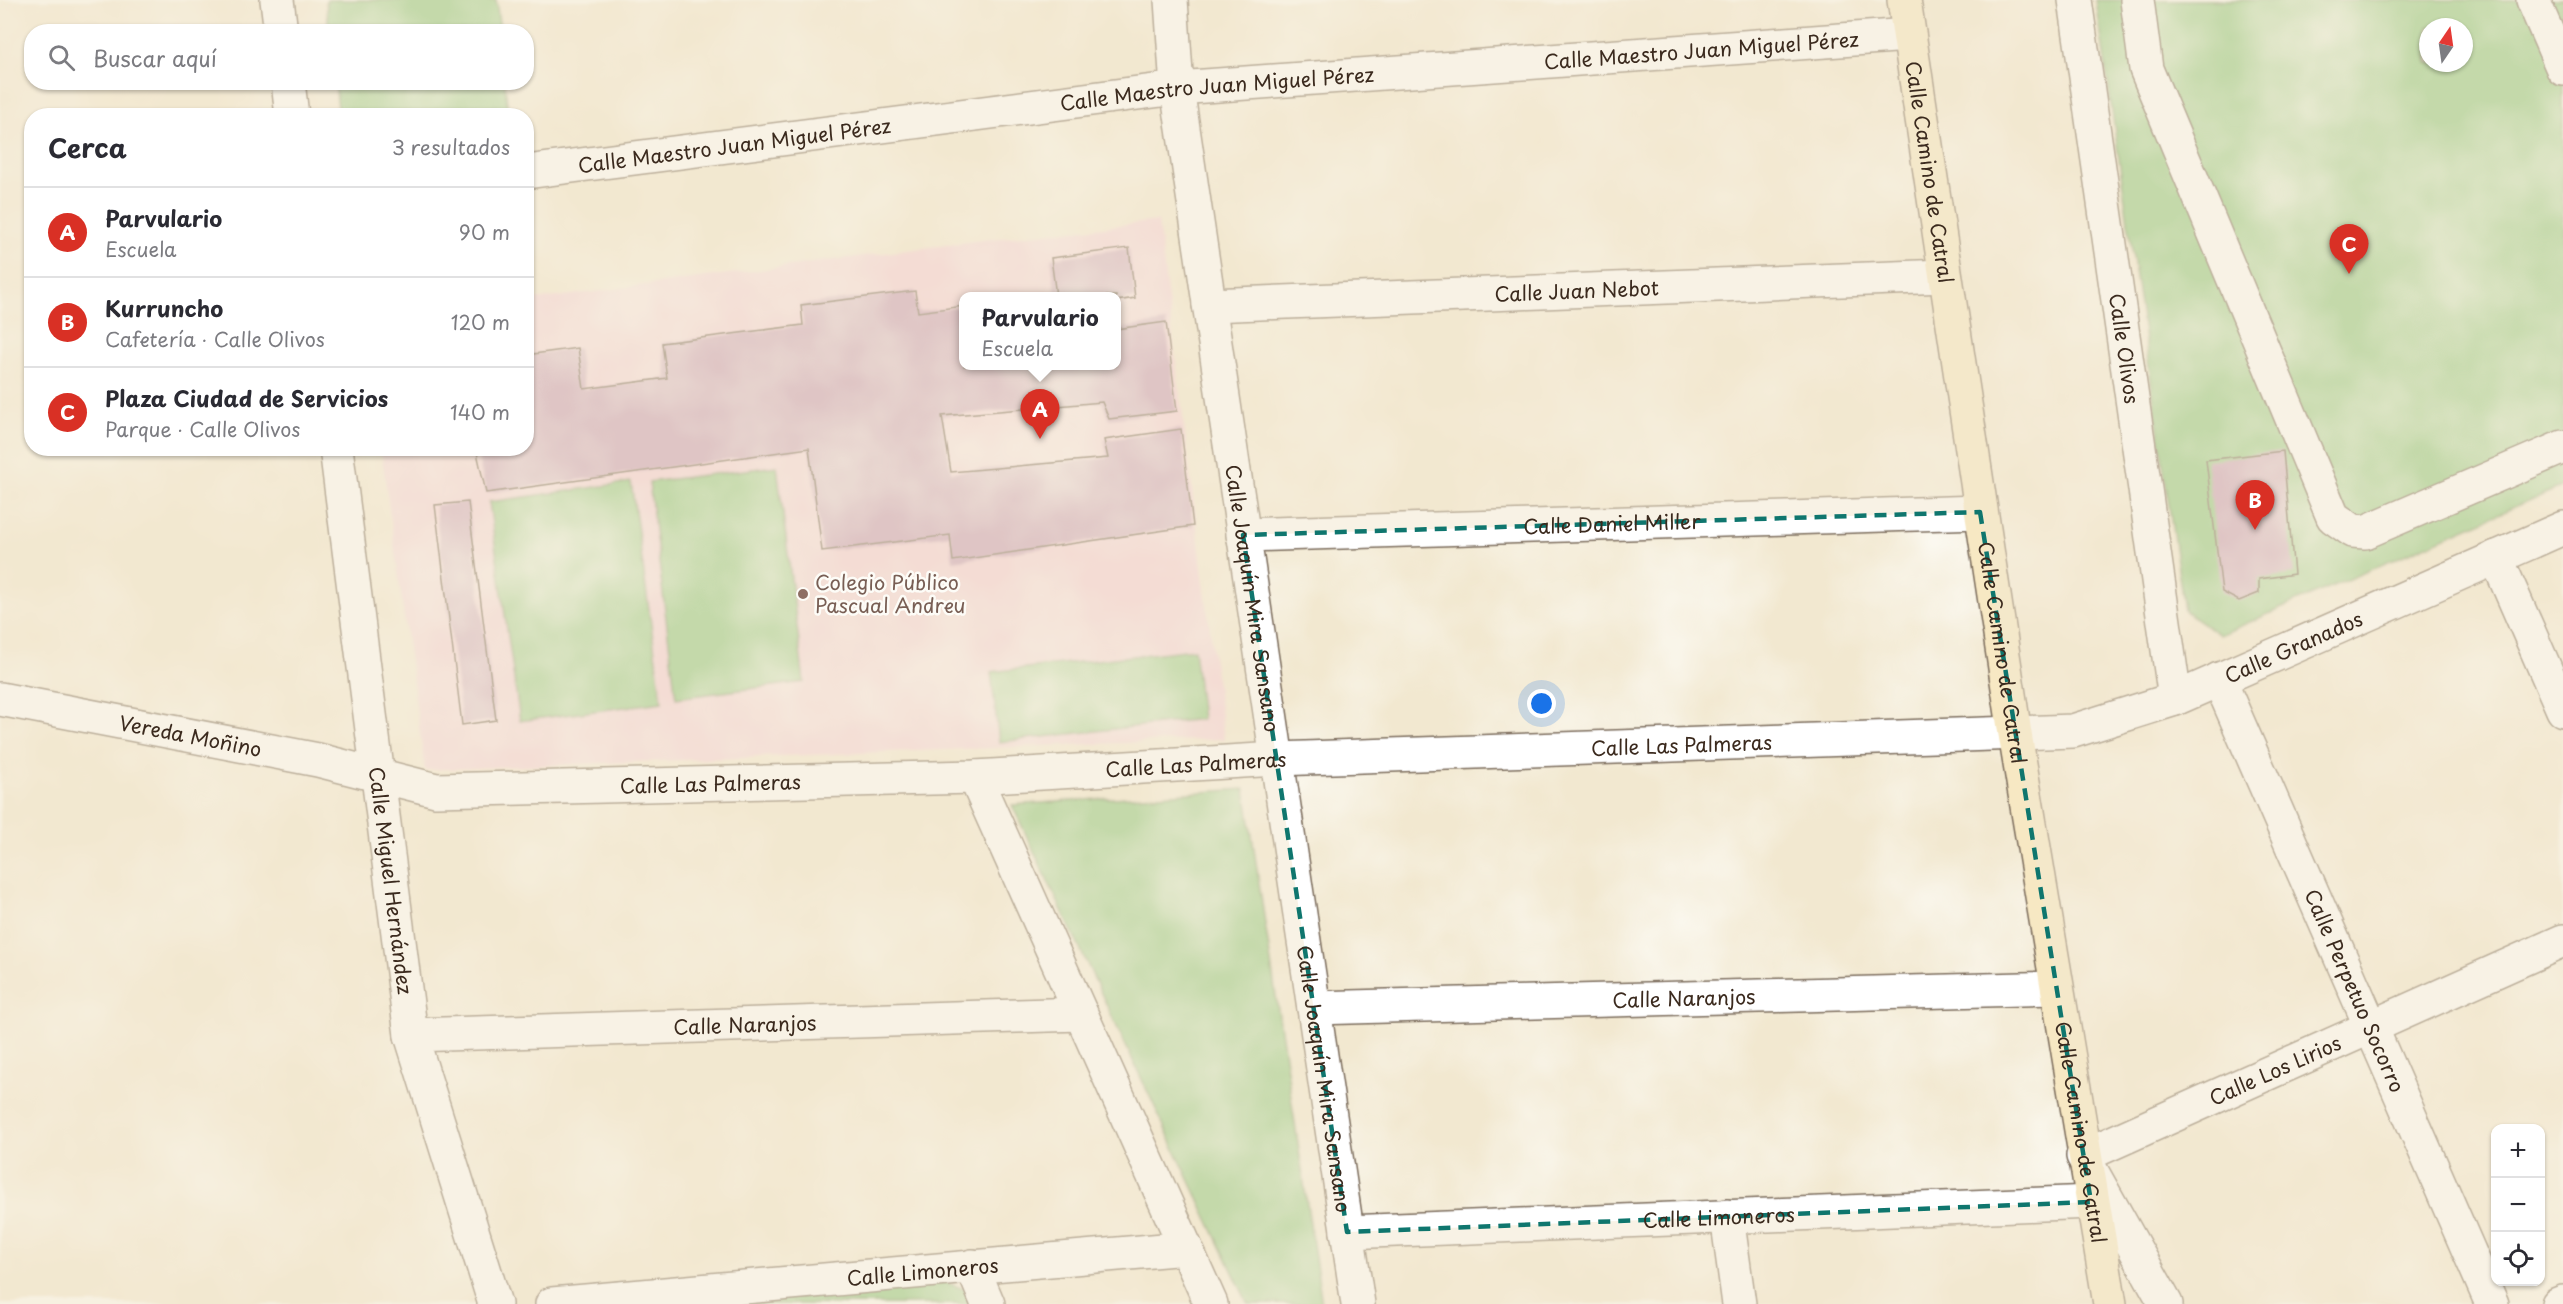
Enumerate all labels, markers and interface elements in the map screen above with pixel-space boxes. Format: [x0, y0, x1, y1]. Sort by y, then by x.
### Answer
north arrow [2419, 18, 2473, 72]
search box [24, 24, 534, 90]
street label: Calle Maestro Juan Miguel Pérez [1543, 24, 1860, 76]
icon: search [45, 41, 78, 74]
text: Buscar aquí [93, 41, 217, 74]
street label: Calle Maestro Juan Miguel Pérez [1058, 59, 1375, 118]
street label: Calle Camino de Catral [1898, 59, 1962, 285]
street label: Calle Maestro Juan Miguel Pérez [576, 110, 893, 180]
text: Cerca [48, 128, 127, 167]
text: 3 resultados [392, 132, 510, 162]
text: Parvulario [105, 201, 222, 234]
text: A [60, 217, 75, 247]
text: 90 m [459, 217, 510, 247]
pin: C [2330, 224, 2368, 274]
text: Escuela [105, 234, 177, 264]
street label: Calle Juan Nebot [1494, 272, 1659, 309]
text: Kurruncho [105, 291, 223, 324]
street label: Calle Olivos [2102, 291, 2148, 406]
popup [959, 292, 1121, 370]
text: Parvulario [981, 300, 1099, 333]
text: B [61, 307, 74, 337]
text: 120 m [451, 307, 510, 337]
text: Cafetería · Calle Olivos [105, 324, 325, 354]
text: Escuela [981, 333, 1053, 363]
text: Plaza Ciudad de Servicios [105, 381, 388, 414]
pin: A [1020, 390, 1060, 439]
text: C [60, 397, 75, 427]
text: 140 m [450, 397, 510, 427]
text: Parque · Calle Olivos [105, 414, 300, 444]
street label: Calle Joaquín Mira Sansano [1218, 462, 1288, 734]
pin: B [2236, 480, 2274, 530]
street label: Calle Daniel Miller [1523, 506, 1702, 541]
street label: Calle Camino de Catral [1971, 539, 2035, 766]
place label: Colegio Público Pascual Andreu [815, 567, 966, 620]
marker: Colegio Público Pascual Andreu [796, 587, 810, 601]
street label: Calle Granados [2219, 603, 2367, 690]
your location [1527, 689, 1556, 718]
street label: Vereda Moñino [117, 707, 264, 764]
street label: Calle Las Palmeras [1590, 727, 1773, 763]
street label: Calle Las Palmeras [1104, 744, 1287, 784]
street label: Calle Miguel Hernández [362, 765, 421, 996]
street label: Calle Las Palmeras [619, 766, 801, 801]
street label: Calle Perpetuo Socorro [2298, 884, 2413, 1097]
street label: Calle Joaquín Mira Sansano [1290, 943, 1359, 1215]
street label: Calle Naranjos [1612, 981, 1756, 1015]
street label: Calle Naranjos [673, 1007, 817, 1042]
street label: Calle Camino de Catral [2048, 1019, 2115, 1245]
street label: Calle Los Lirios [2204, 1027, 2346, 1113]
map controls [2491, 1124, 2545, 1286]
button: + [2491, 1124, 2545, 1178]
button: − [2491, 1178, 2545, 1232]
street label: Calle Limoneros [1642, 1199, 1795, 1235]
button: locate [2491, 1232, 2545, 1286]
street label: Calle Limoneros [845, 1250, 1000, 1293]

